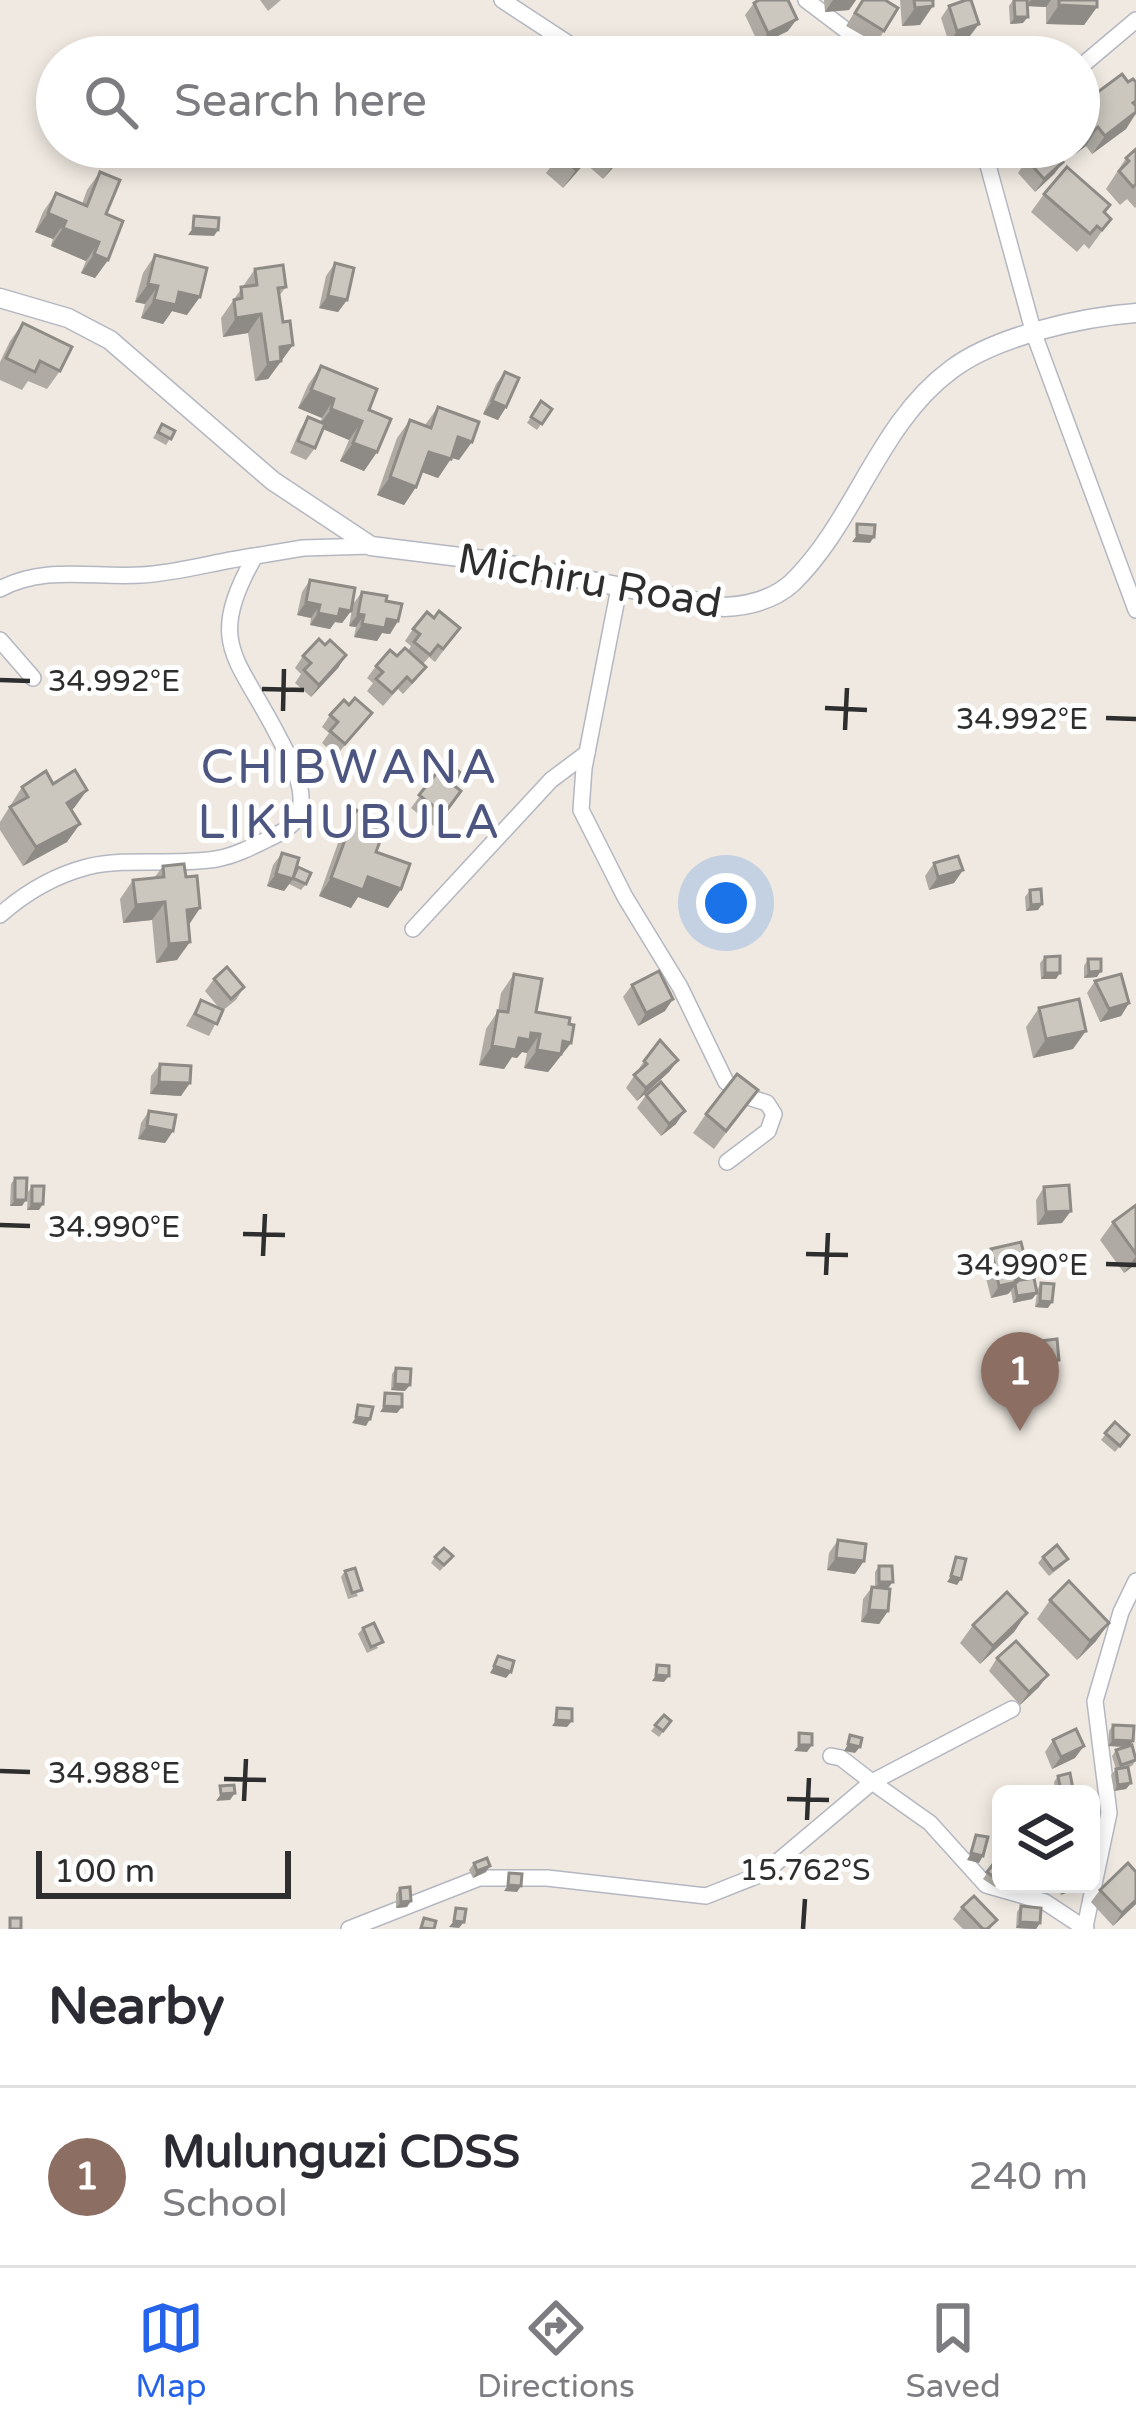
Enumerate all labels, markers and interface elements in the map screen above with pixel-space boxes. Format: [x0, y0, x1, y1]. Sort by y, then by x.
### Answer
search box [36, 36, 1100, 168]
icon: search [78, 69, 144, 135]
text: Search here [174, 75, 427, 129]
street label: Michiru Road [454, 533, 726, 630]
text: 34.992°E [48, 663, 180, 700]
text: 34.992°E [956, 701, 1088, 738]
district label: CHIBWANA LIKHUBULA [197, 739, 503, 852]
your location [696, 873, 756, 933]
text: 34.990°E [48, 1209, 180, 1246]
text: 34.990°E [956, 1247, 1088, 1284]
pin: 1 [981, 1332, 1059, 1431]
text: 34.988°E [48, 1755, 180, 1792]
map controls [992, 1785, 1100, 1893]
button: layers [992, 1785, 1100, 1893]
scale bar [36, 1845, 291, 1898]
text: 100 m [54, 1852, 155, 1891]
text: 15.762°S [739, 1852, 871, 1889]
text: Nearby [48, 1976, 225, 2038]
text: Mulunguzi CDSS [162, 2126, 520, 2180]
text: 1 [75, 2153, 99, 2200]
text: 240 m [969, 2153, 1088, 2200]
text: School [162, 2180, 288, 2227]
tab: Map [135, 2295, 207, 2406]
tab: Directions [477, 2295, 635, 2406]
tab: Saved [905, 2295, 1001, 2406]

